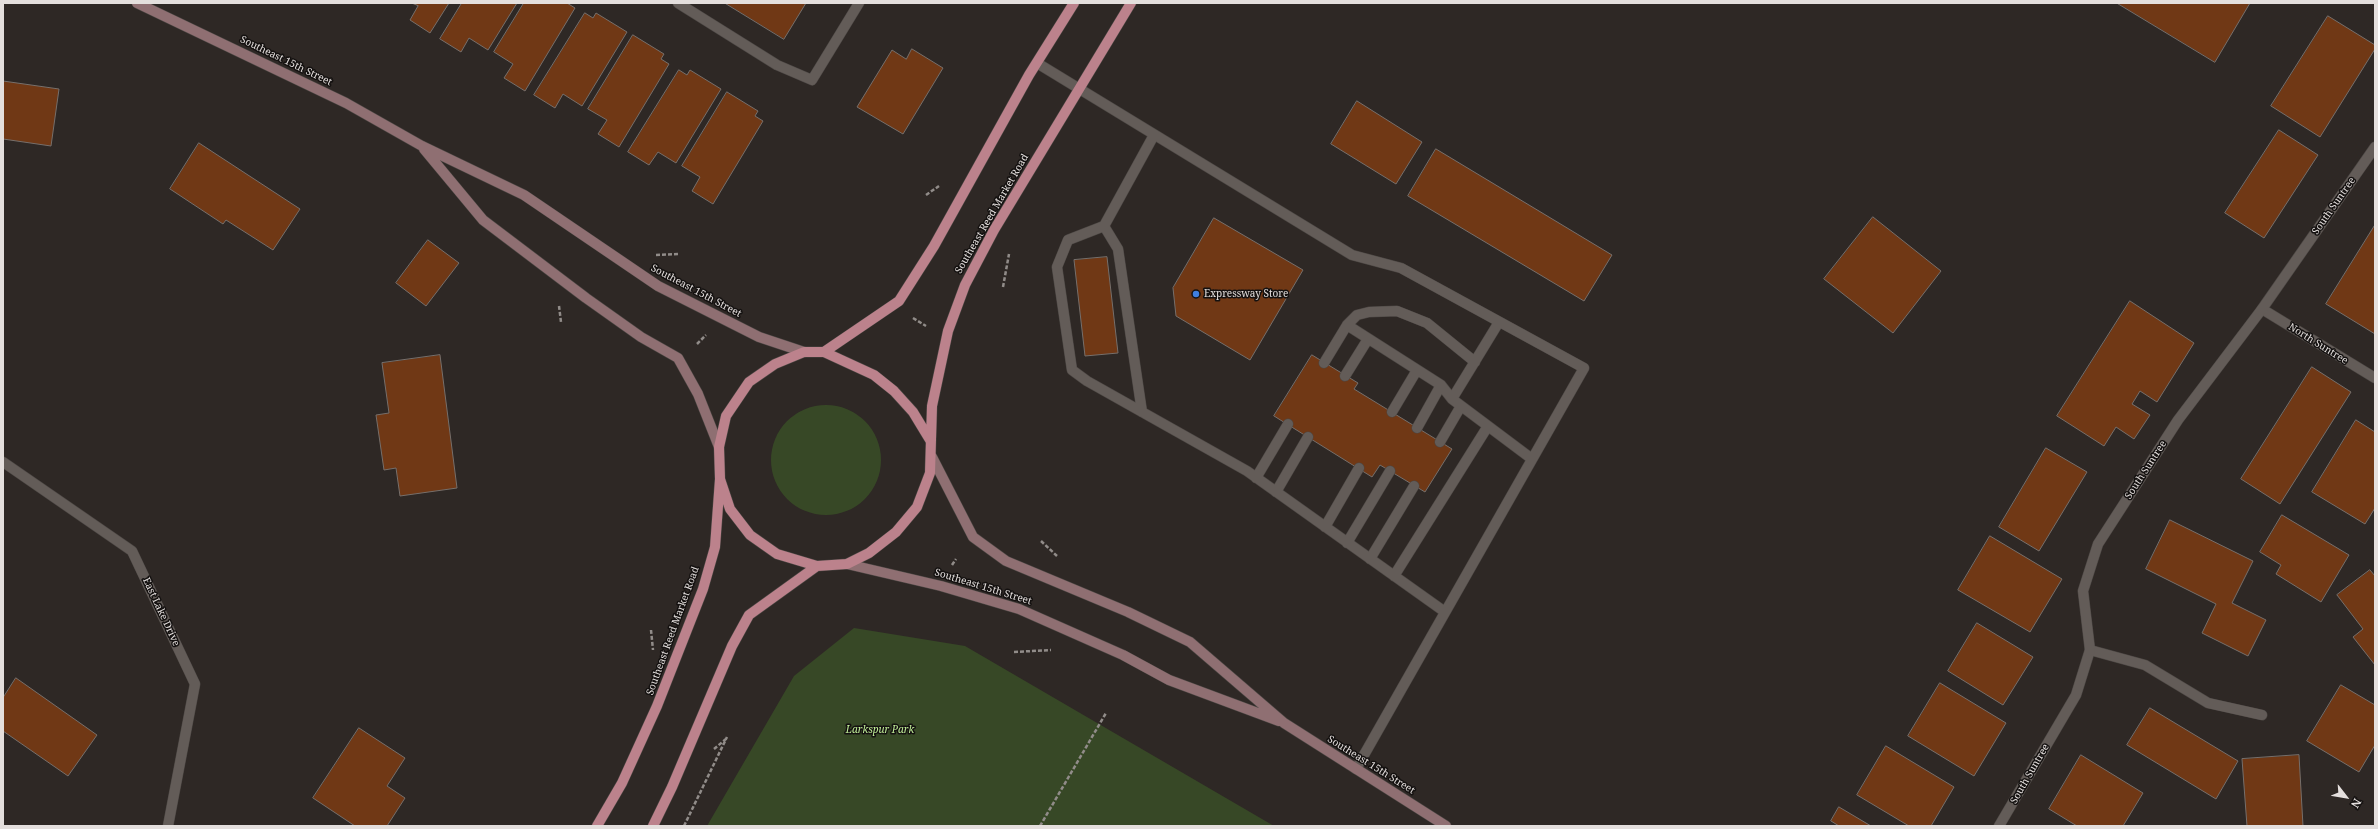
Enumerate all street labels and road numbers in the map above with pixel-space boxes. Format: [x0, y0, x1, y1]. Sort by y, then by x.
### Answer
street label: Southeast 15th Street [238, 34, 334, 88]
street label: Southeast Reed Market Road [953, 152, 1031, 276]
street label: South Suntree [2310, 175, 2358, 237]
street label: Southeast 15th Street [649, 262, 743, 320]
street label: North Suntree [2286, 321, 2350, 367]
street label: South Suntree [2123, 439, 2169, 501]
street label: Southeast Reed Market Road [644, 565, 702, 697]
street label: Southeast 15th Street [933, 567, 1033, 607]
street label: East Lake Drive [140, 576, 182, 648]
street label: Southeast 15th Street [1325, 733, 1417, 797]
street label: South Suntree [2008, 742, 2052, 806]

